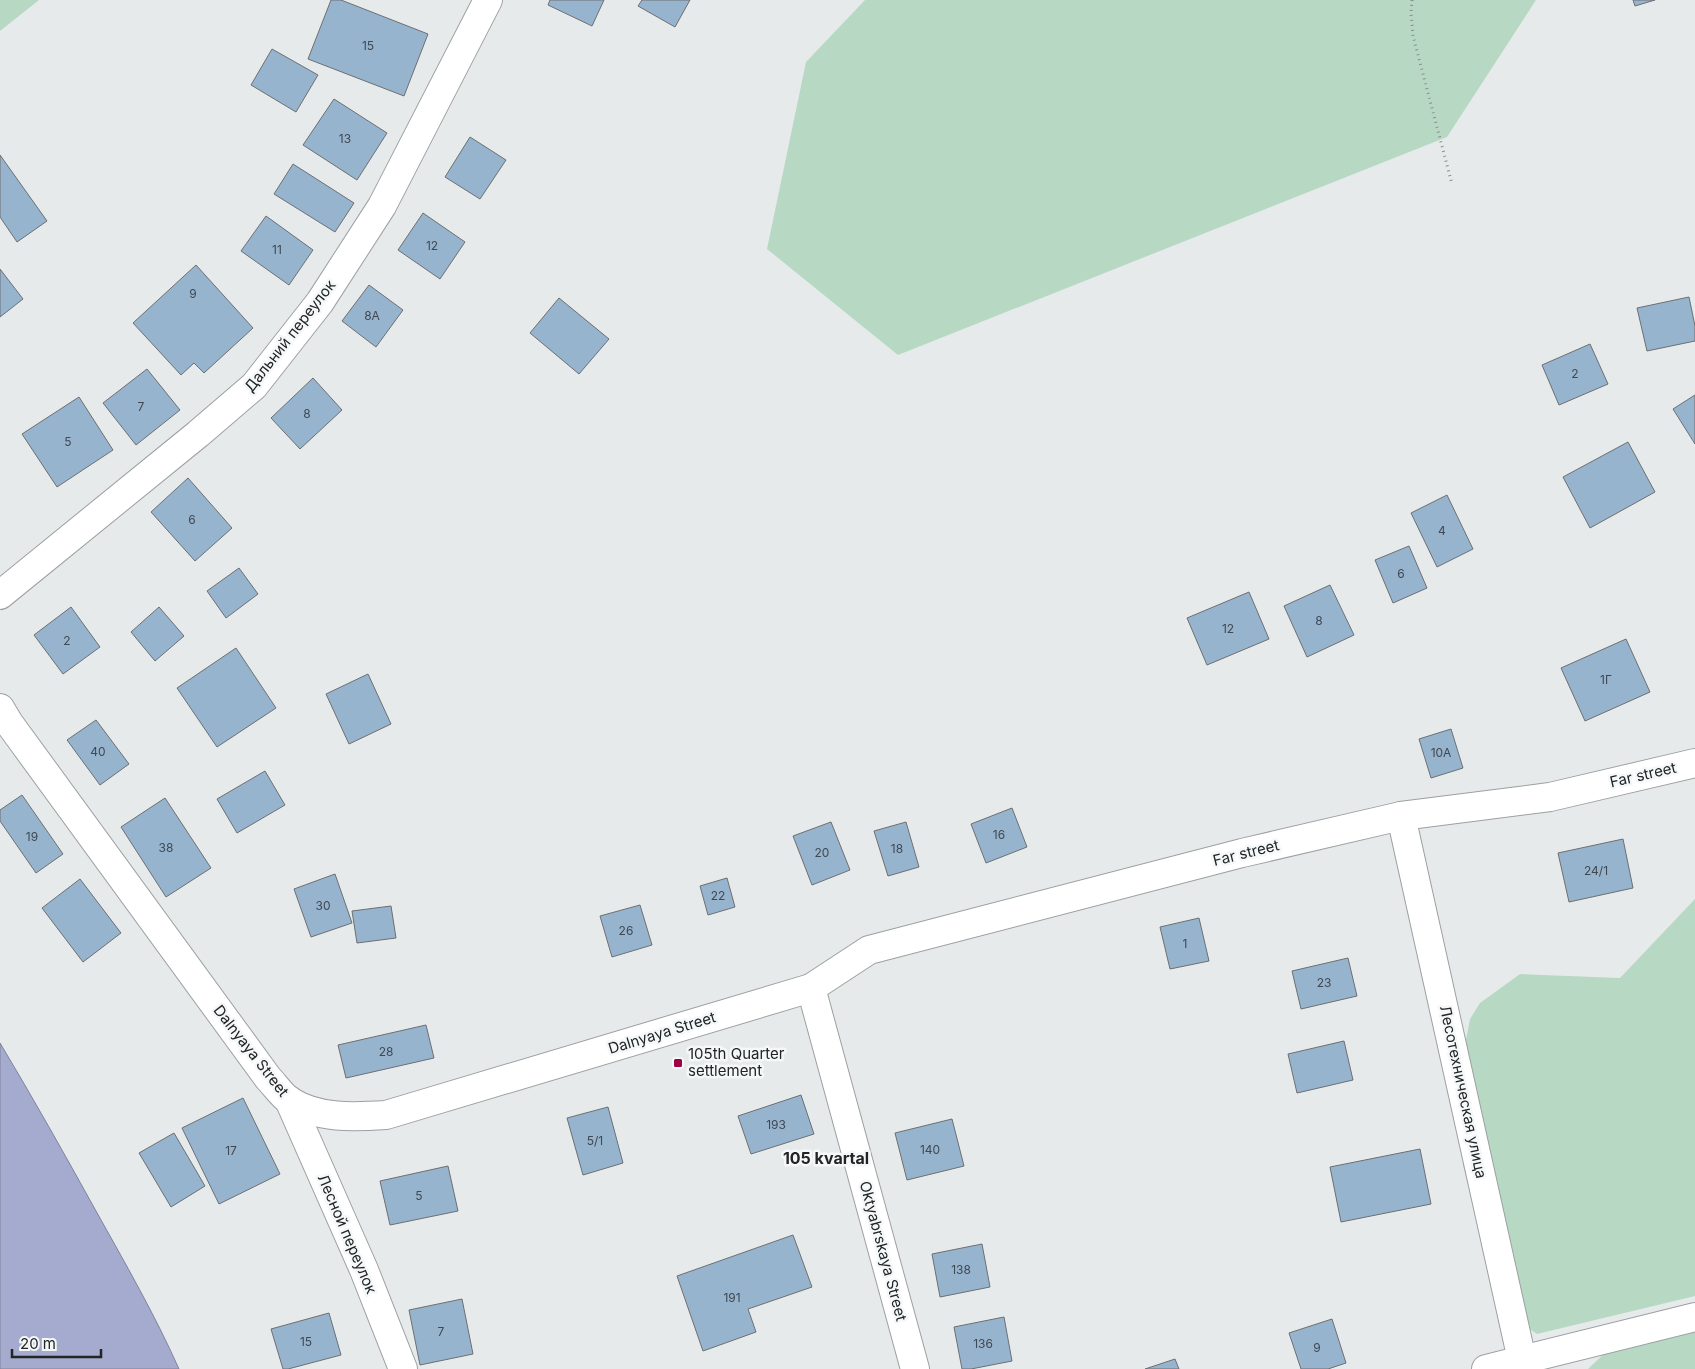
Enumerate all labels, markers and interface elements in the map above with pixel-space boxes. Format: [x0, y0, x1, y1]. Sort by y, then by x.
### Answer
house number: 15 [362, 38, 374, 53]
house number: 13 [339, 131, 351, 146]
house number: 12 [426, 238, 438, 253]
house number: 11 [272, 242, 282, 257]
street label: Дальний переулок [240, 276, 339, 396]
house number: 9 [189, 286, 197, 301]
house number: 8А [364, 308, 380, 323]
house number: 2 [1571, 366, 1579, 381]
house number: 7 [138, 399, 145, 414]
house number: 8 [303, 406, 311, 421]
house number: 5 [64, 434, 72, 449]
house number: 6 [188, 512, 196, 527]
house number: 4 [1438, 523, 1446, 538]
house number: 6 [1397, 566, 1405, 581]
house number: 8 [1315, 613, 1323, 628]
house number: 12 [1222, 621, 1234, 636]
house number: 2 [63, 633, 71, 648]
house number: 1Г [1600, 672, 1612, 687]
house number: 40 [90, 744, 106, 759]
house number: 10А [1431, 745, 1451, 760]
street label: Far street [1608, 758, 1678, 791]
house number: 16 [993, 827, 1005, 842]
house number: 19 [26, 829, 38, 844]
street label: Far street [1211, 835, 1281, 870]
house number: 38 [159, 840, 173, 855]
house number: 18 [891, 841, 903, 856]
house number: 20 [815, 845, 829, 860]
house number: 24/1 [1584, 863, 1608, 878]
house number: 22 [711, 888, 725, 903]
house number: 30 [316, 898, 330, 913]
house number: 26 [619, 923, 633, 938]
house number: 1 [1183, 936, 1187, 951]
house number: 23 [1317, 975, 1331, 990]
street label: Dalnyaya Street [210, 1001, 293, 1101]
street label: Лесотехническая улица [1436, 1004, 1491, 1180]
street label: Dalnyaya Street [606, 1007, 718, 1058]
house number: 28 [379, 1044, 393, 1059]
place label: 105th Quarter settlement [688, 1044, 785, 1080]
marker: 105th Quarter settlement [672, 1057, 684, 1069]
house number: 193 [766, 1117, 786, 1132]
house number: 5/1 [587, 1133, 603, 1148]
house number: 140 [920, 1142, 940, 1157]
house number: 17 [225, 1143, 237, 1158]
district label: 105 kvartal [783, 1148, 869, 1168]
street label: Лесной переулок [314, 1171, 381, 1297]
street label: Oktyabrskaya Street [856, 1179, 911, 1323]
house number: 5 [415, 1188, 423, 1203]
house number: 138 [951, 1262, 971, 1277]
house number: 191 [723, 1290, 741, 1305]
house number: 7 [438, 1324, 445, 1339]
scale bar [12, 1326, 101, 1358]
text: 20 m [20, 1334, 56, 1353]
house number: 15 [300, 1334, 312, 1349]
house number: 136 [973, 1336, 993, 1351]
house number: 9 [1313, 1340, 1321, 1355]

